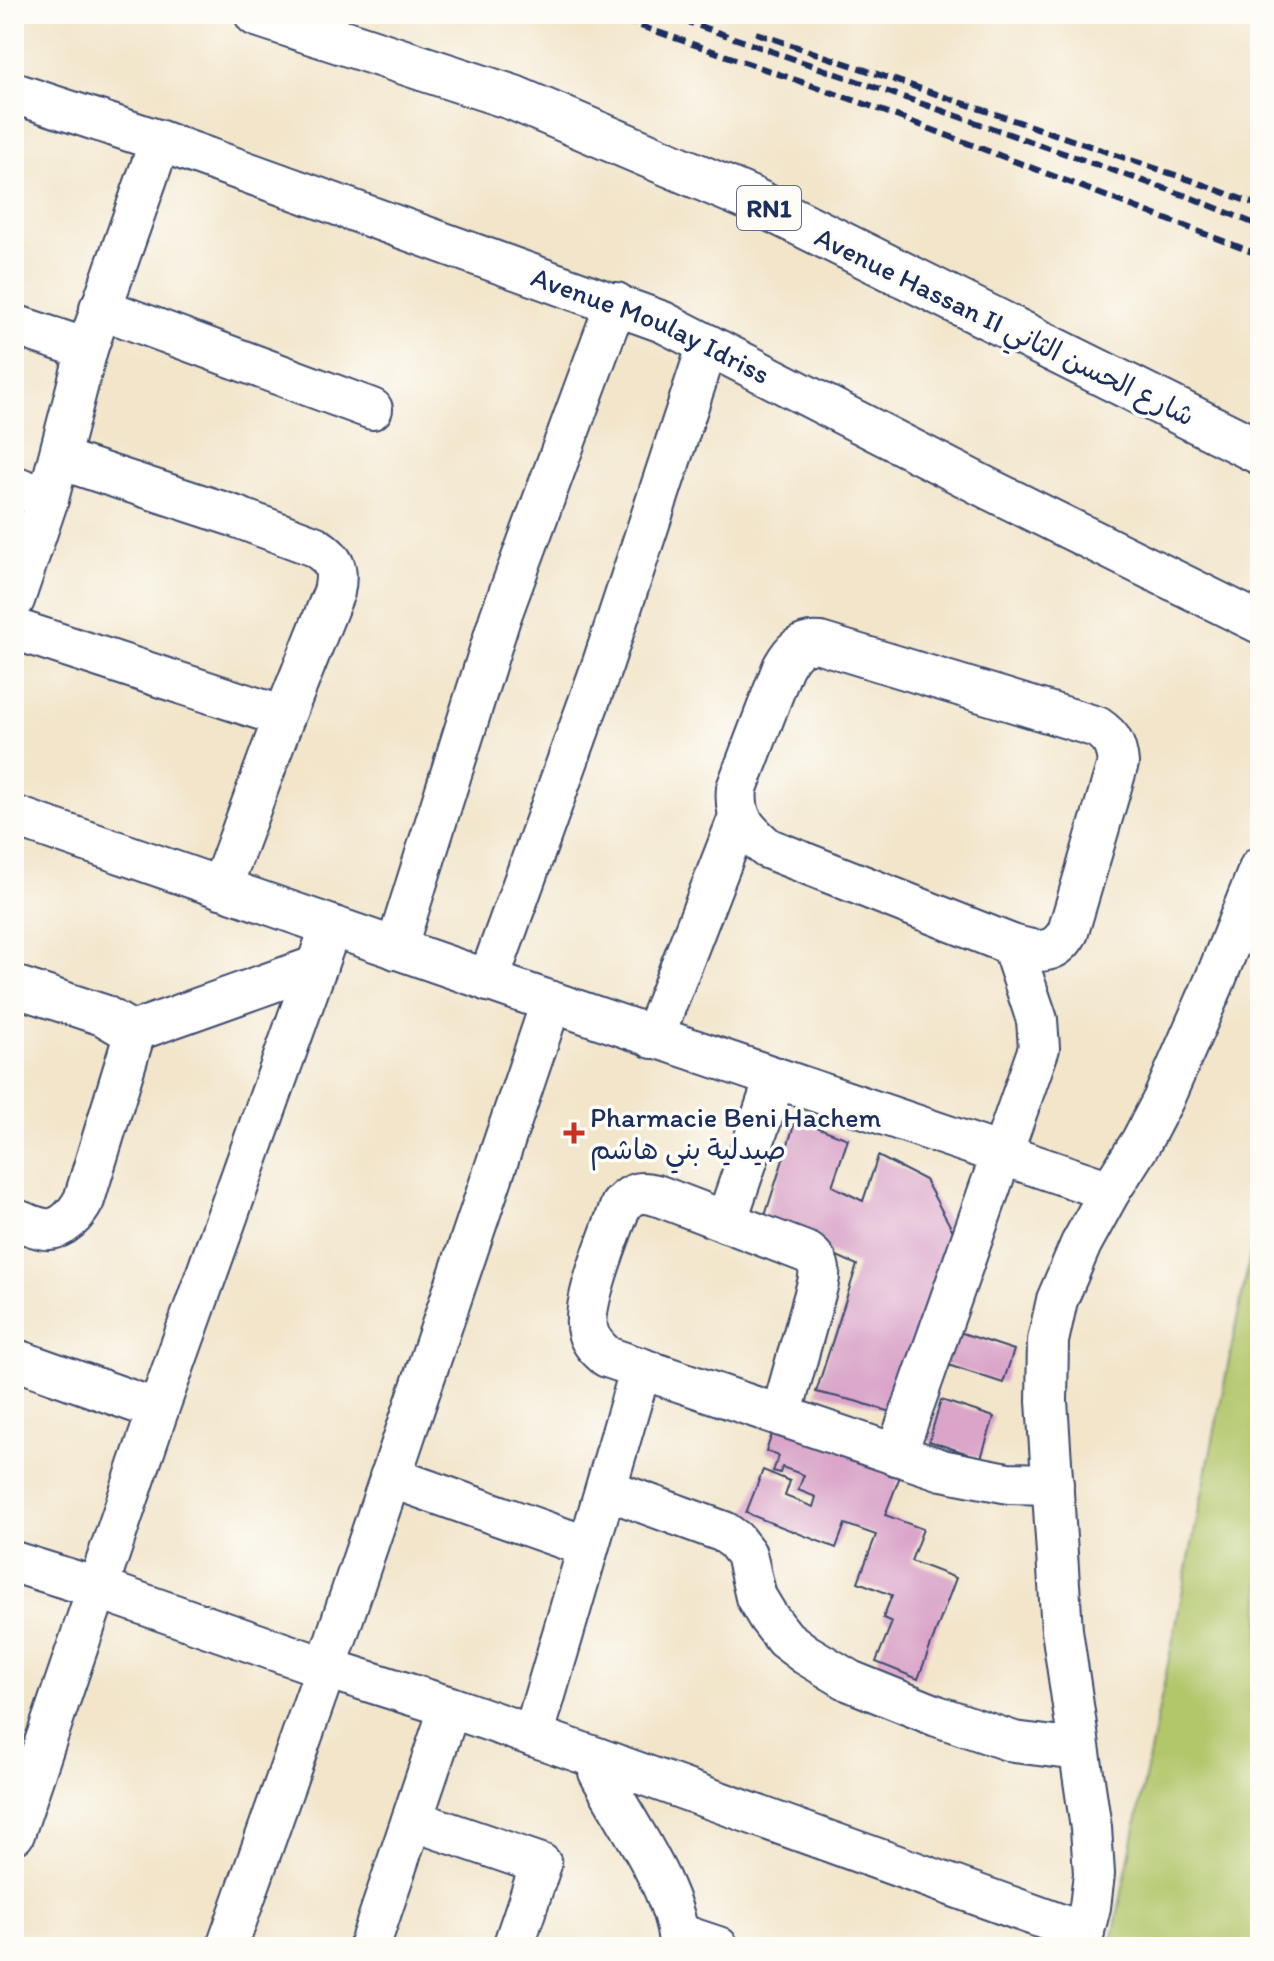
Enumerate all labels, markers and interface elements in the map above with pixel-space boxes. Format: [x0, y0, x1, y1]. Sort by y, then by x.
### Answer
road number: RN1 [737, 186, 801, 230]
street label: Avenue Hassan II شارع الحسن الثاني [806, 219, 1200, 440]
street label: Avenue Moulay Idriss [527, 259, 776, 391]
place label: Pharmacie Beni Hachem صيدلية بني هاشم [590, 1100, 882, 1174]
marker: Pharmacie Beni Hachem صيدلية بني هاشم [565, 1124, 583, 1142]

